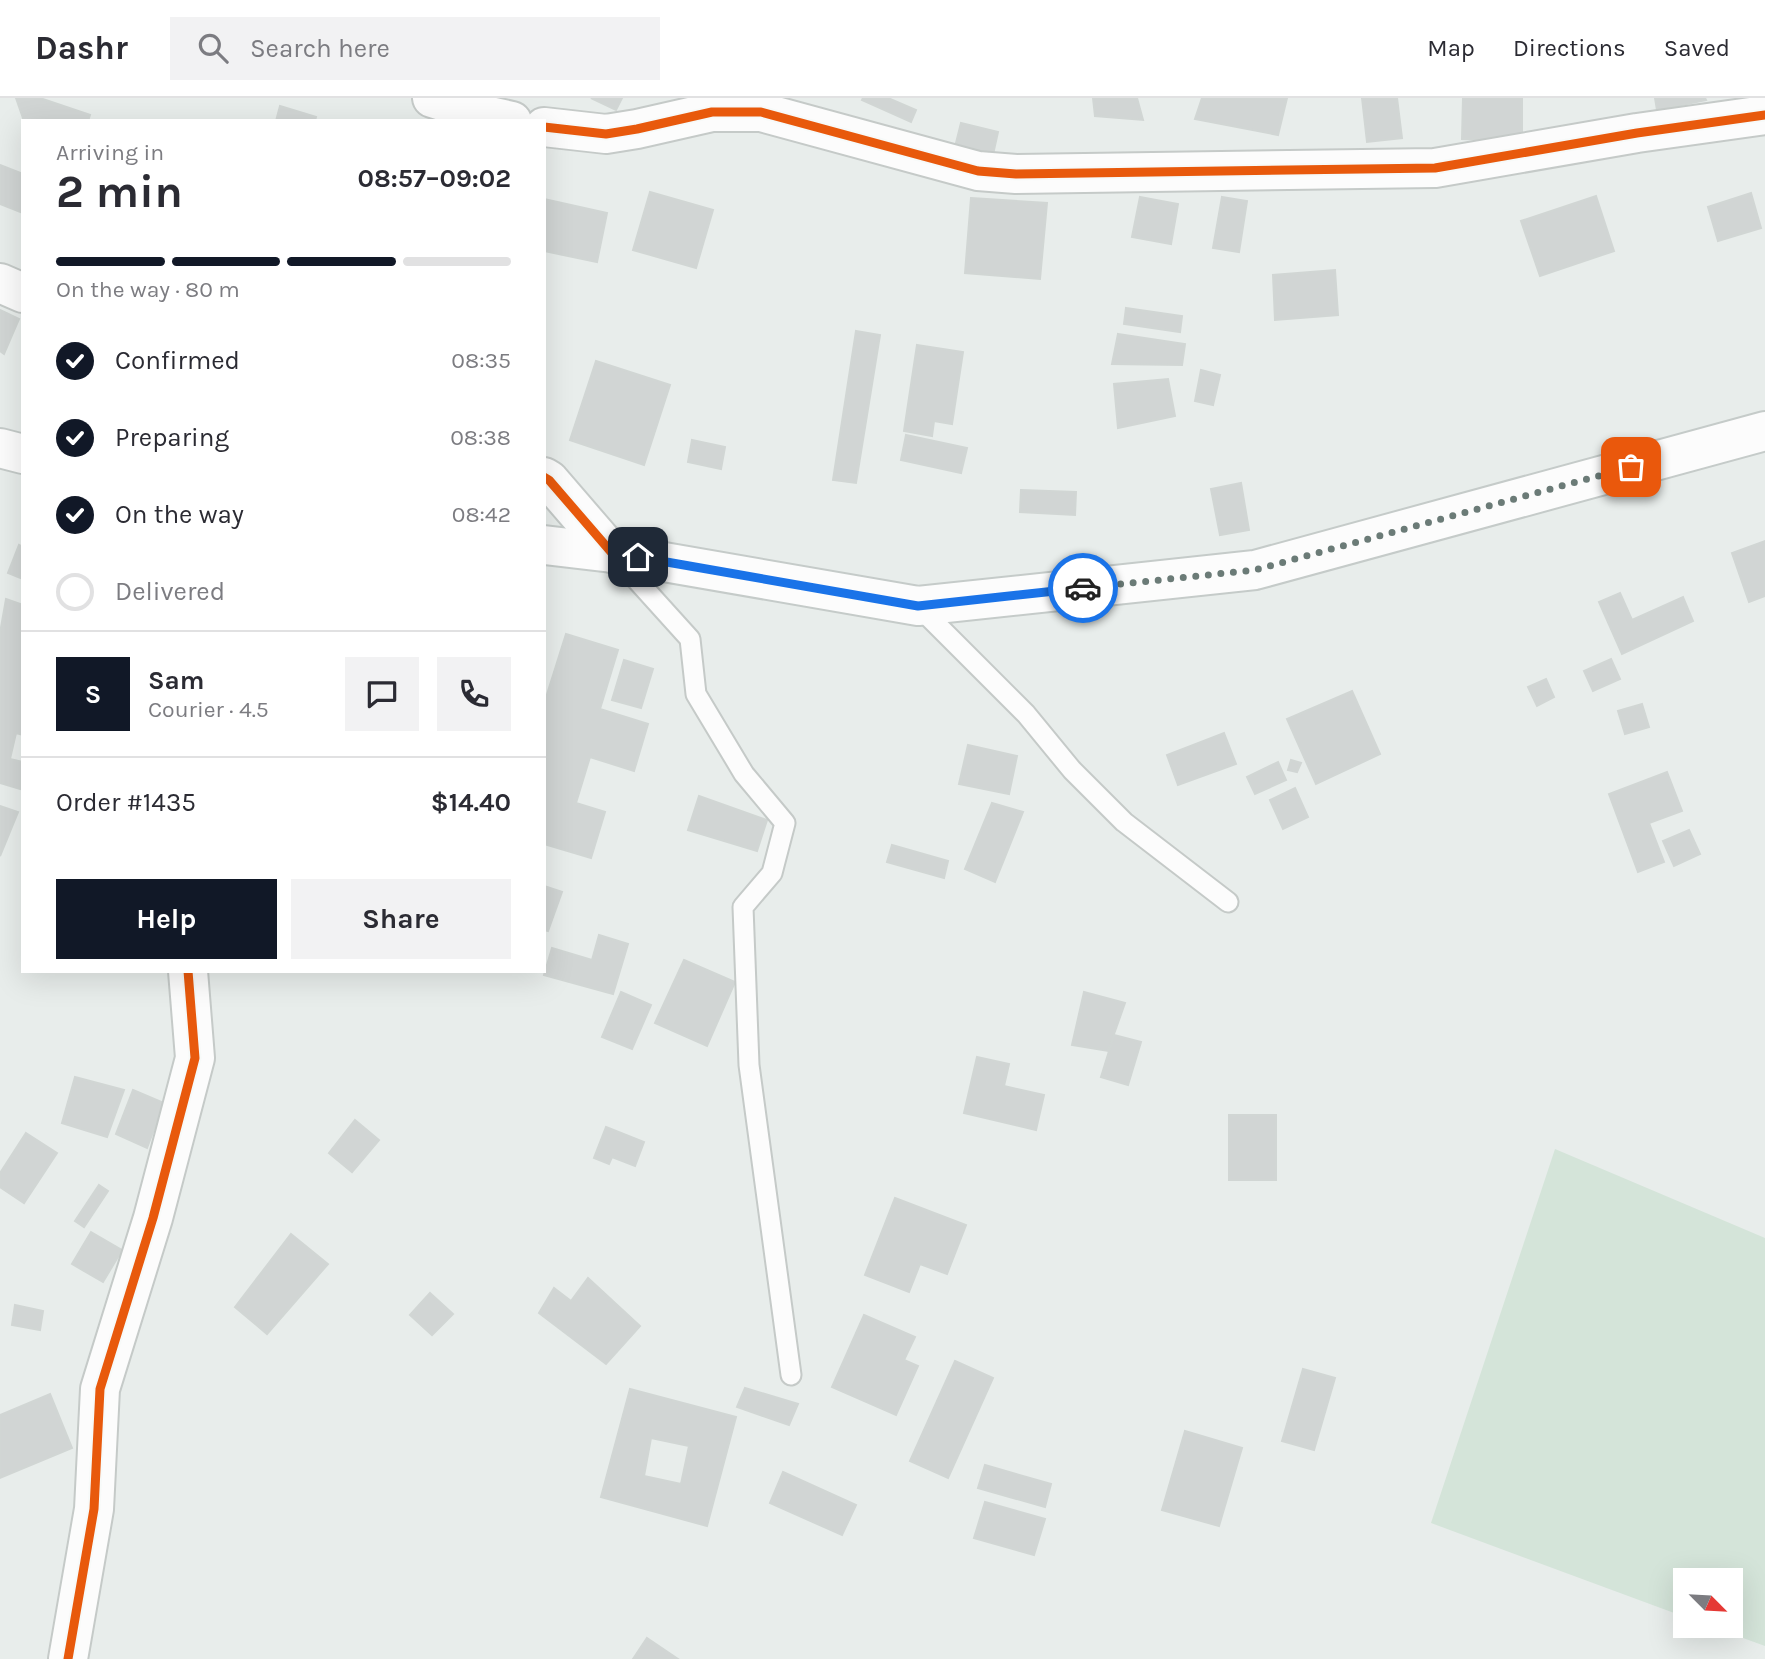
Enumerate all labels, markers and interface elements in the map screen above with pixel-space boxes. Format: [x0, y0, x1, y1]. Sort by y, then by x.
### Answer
search box [170, 17, 660, 80]
text: Dashr [35, 29, 128, 67]
icon: search [194, 29, 232, 67]
text: Search here [250, 33, 390, 64]
text: Map [1427, 34, 1475, 62]
text: Directions [1513, 34, 1626, 62]
text: Saved [1664, 34, 1730, 62]
text: Arriving in [56, 139, 164, 166]
text: 08:57–09:02 [358, 163, 511, 194]
text: 2 min [56, 165, 183, 219]
text: On the way · 80 m [56, 276, 240, 303]
icon: check [56, 342, 94, 380]
text: Confirmed [115, 345, 240, 376]
text: 08:35 [451, 347, 511, 374]
icon: check [56, 419, 94, 457]
text: Preparing [115, 422, 229, 453]
text: 08:38 [450, 424, 511, 451]
pin [1601, 437, 1661, 497]
icon: bag [1612, 448, 1650, 486]
icon: check [56, 496, 94, 534]
text: On the way [115, 499, 244, 530]
text: 08:42 [452, 501, 511, 528]
pin [608, 527, 668, 587]
icon: home [619, 538, 657, 576]
courier [1048, 553, 1118, 623]
icon: car [1064, 569, 1102, 607]
text: Delivered [115, 576, 225, 607]
button: chat [345, 657, 419, 731]
button: phone [437, 657, 511, 731]
text: Sam [148, 665, 204, 696]
text: S [85, 679, 101, 710]
text: Courier · 4.5 [148, 696, 269, 723]
text: Order #1435 [56, 787, 196, 818]
text: $14.40 [431, 787, 511, 818]
button: Help [56, 879, 277, 959]
button: Share [291, 879, 511, 959]
north arrow [1673, 1568, 1743, 1638]
map controls [1673, 1568, 1743, 1638]

